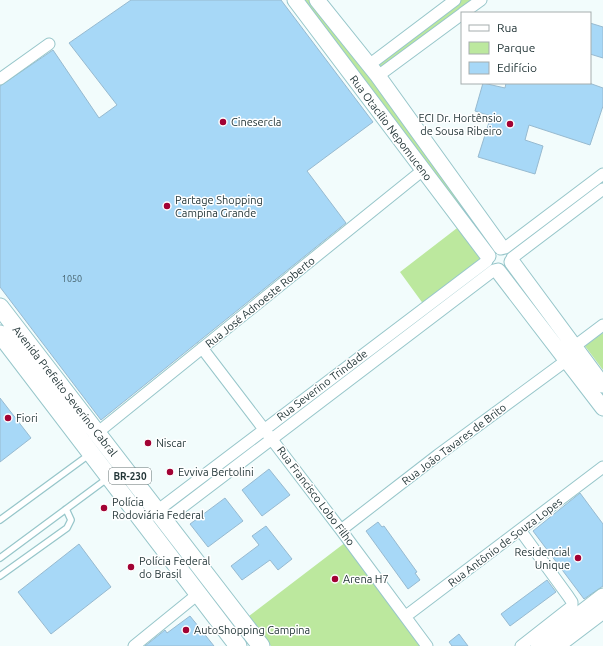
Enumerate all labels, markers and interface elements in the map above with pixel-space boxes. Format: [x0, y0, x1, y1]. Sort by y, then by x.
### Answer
legend [461, 12, 591, 84]
text: Rua [497, 21, 518, 34]
text: Parque [497, 41, 535, 54]
text: Edifício [497, 61, 537, 74]
street label: Rua Otacílio Nepomuceno [348, 73, 434, 183]
place label: ECI Dr. Hortênsio de Sousa Ribeiro [418, 112, 502, 137]
place label: Cinesercla [231, 116, 281, 128]
marker: Cinesercla [218, 117, 228, 127]
marker: ECI Dr. Hortênsio de Sousa Ribeiro [505, 119, 515, 129]
place label: Partage Shopping Campina Grande [175, 194, 263, 219]
marker: Partage Shopping Campina Grande [162, 201, 172, 211]
street label: Rua José Adnoeste Roberto [203, 254, 317, 350]
house number: 1050 [62, 274, 82, 284]
street label: Avenida Prefeito Severino Cabral [10, 324, 120, 459]
street label: Rua Severino Trindade [274, 347, 370, 423]
street label: Rua João Tavares de Brito [400, 401, 508, 487]
place label: Fiori [16, 412, 38, 424]
marker: Fiori [3, 413, 13, 423]
place label: Niscar [156, 437, 187, 449]
marker: Niscar [143, 438, 153, 448]
street label: Rua Francisco Lobo Filho [275, 444, 357, 548]
place label: Evviva Bertolini [178, 466, 254, 478]
marker: Evviva Bertolini [165, 467, 175, 477]
road number: BR-230 [109, 468, 151, 484]
street label: Rua Antônio de Souza Lopes [446, 495, 564, 589]
place label: Polícia Rodoviária Federal [112, 496, 204, 521]
marker: Polícia Rodoviária Federal [99, 503, 109, 513]
place label: Residencial Unique [515, 546, 570, 571]
marker: Residencial Unique [573, 553, 583, 563]
place label: Polícia Federal do Brasil [139, 555, 211, 580]
marker: Polícia Federal do Brasil [126, 562, 136, 572]
place label: Arena H7 [343, 573, 389, 585]
marker: Arena H7 [330, 574, 340, 584]
place label: AutoShopping Campina [194, 624, 310, 636]
marker: AutoShopping Campina [181, 625, 191, 635]

